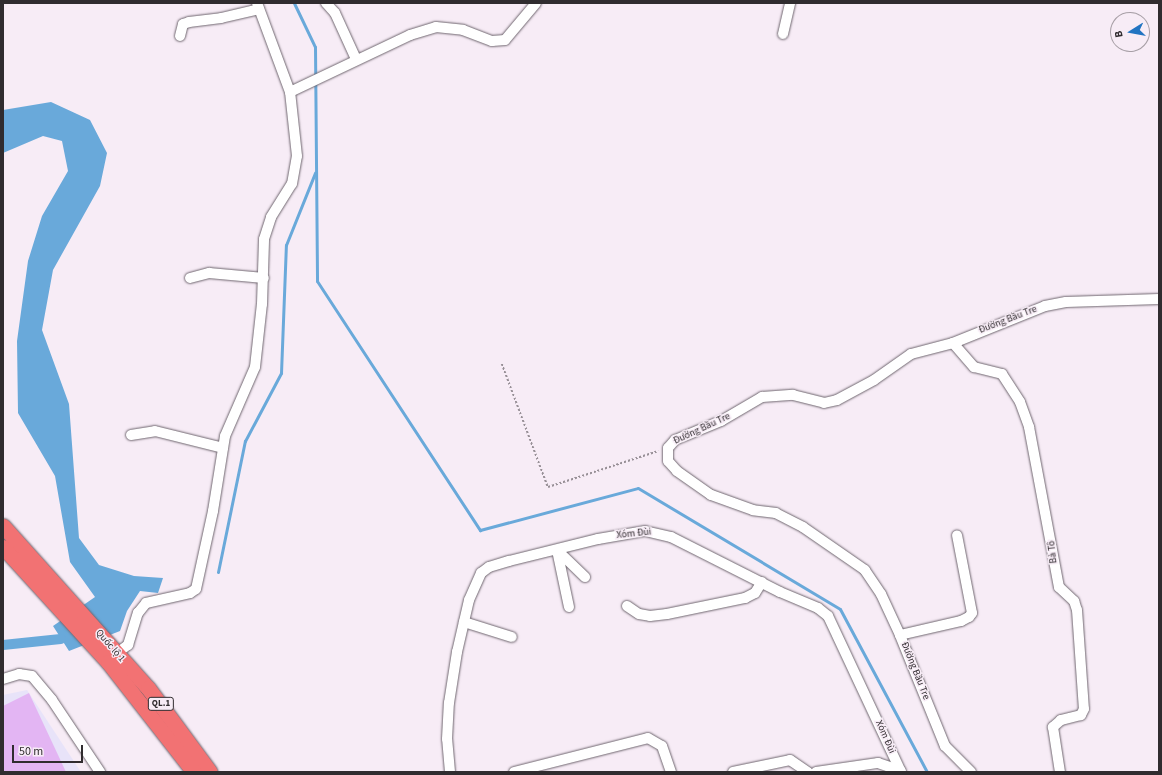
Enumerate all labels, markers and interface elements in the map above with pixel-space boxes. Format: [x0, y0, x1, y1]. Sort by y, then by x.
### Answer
north arrow [1110, 12, 1150, 52]
text: B [1111, 29, 1127, 39]
street label: Đường Bầu Tre [977, 303, 1039, 337]
street label: Đường Bầu Tre [672, 411, 732, 447]
street label: Xóm Đùi [616, 526, 652, 542]
street label: Bà Tô [1046, 540, 1060, 564]
street label: Quốc lộ 1 [93, 627, 127, 665]
street label: Đường Bầu Tre [898, 640, 932, 702]
road number: QL.1 [147, 697, 175, 711]
street label: Xóm Đùi [872, 719, 898, 755]
scale bar [14, 737, 85, 763]
text: 50 m [19, 743, 43, 760]

